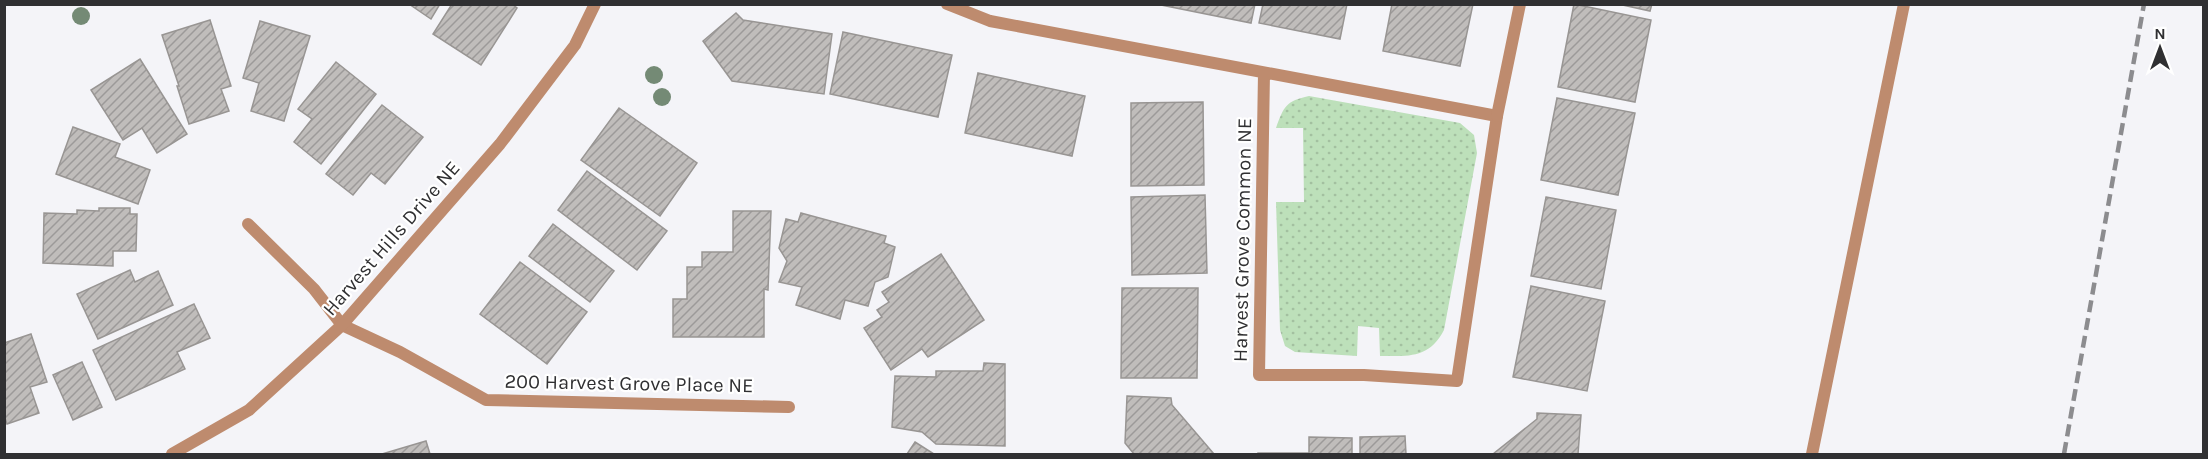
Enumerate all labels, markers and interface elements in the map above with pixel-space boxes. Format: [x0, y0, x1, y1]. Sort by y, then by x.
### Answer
north arrow [2130, 18, 2190, 78]
text: N [2154, 24, 2166, 43]
street label: Harvest Grove Common NE [1229, 118, 1256, 362]
street label: Harvest Hills Drive NE [318, 156, 465, 320]
street label: 200 Harvest Grove Place NE [504, 370, 754, 397]

